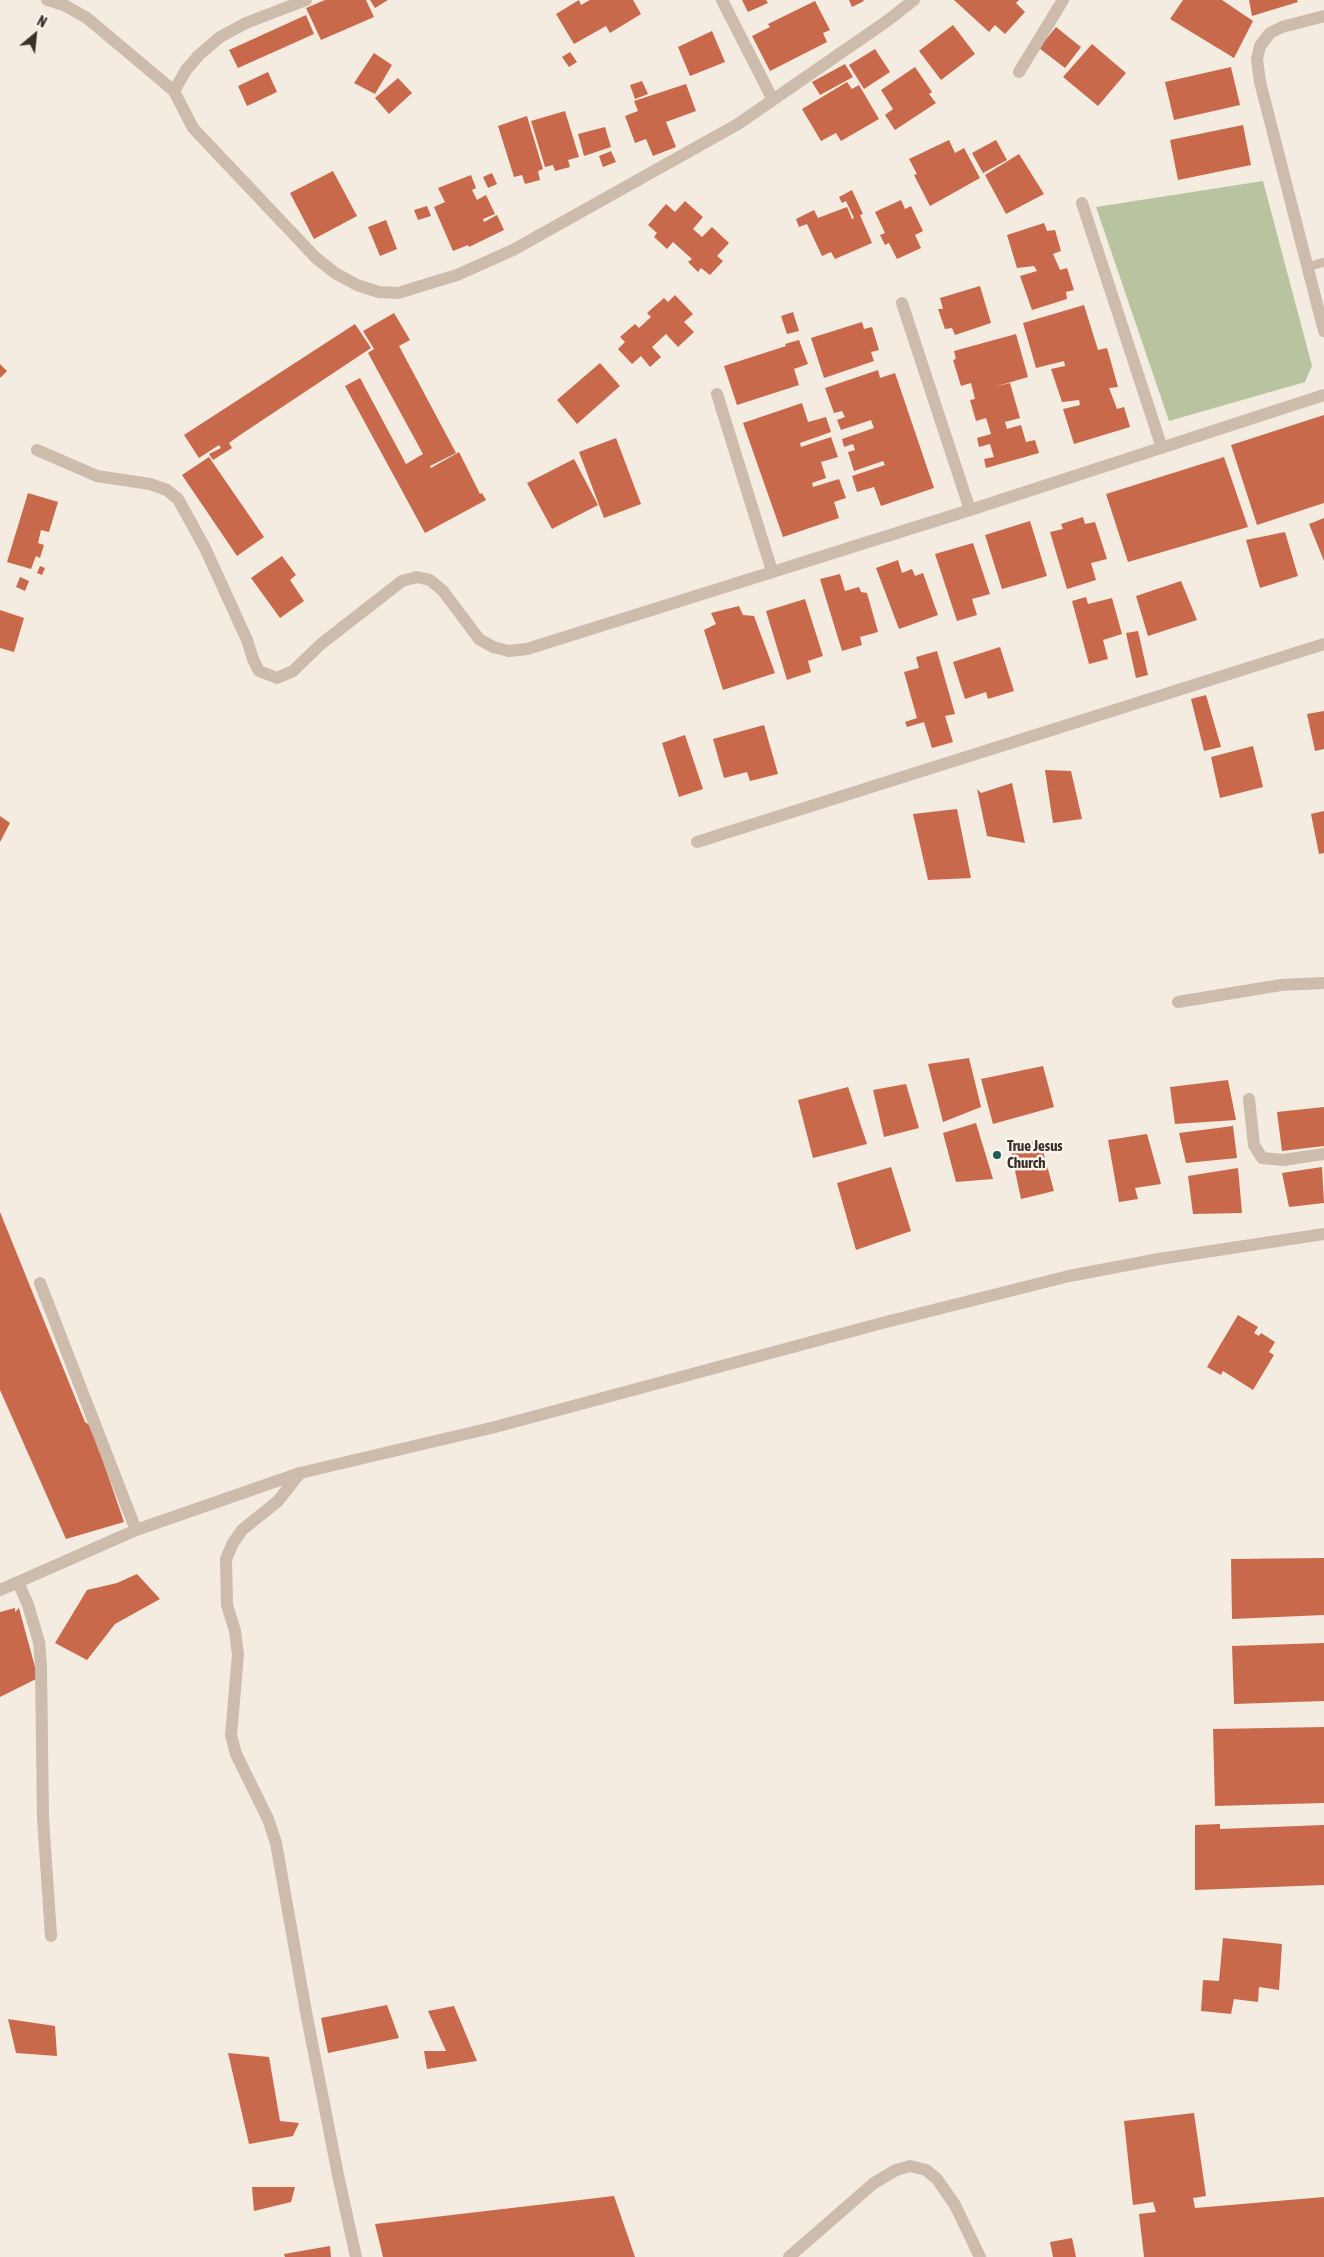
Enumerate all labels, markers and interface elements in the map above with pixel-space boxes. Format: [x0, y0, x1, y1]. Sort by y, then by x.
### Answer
north arrow [10, 10, 60, 60]
text: N [35, 13, 49, 31]
place label: True Jesus Church [1007, 1137, 1063, 1172]
marker: True Jesus Church [991, 1149, 1003, 1161]

